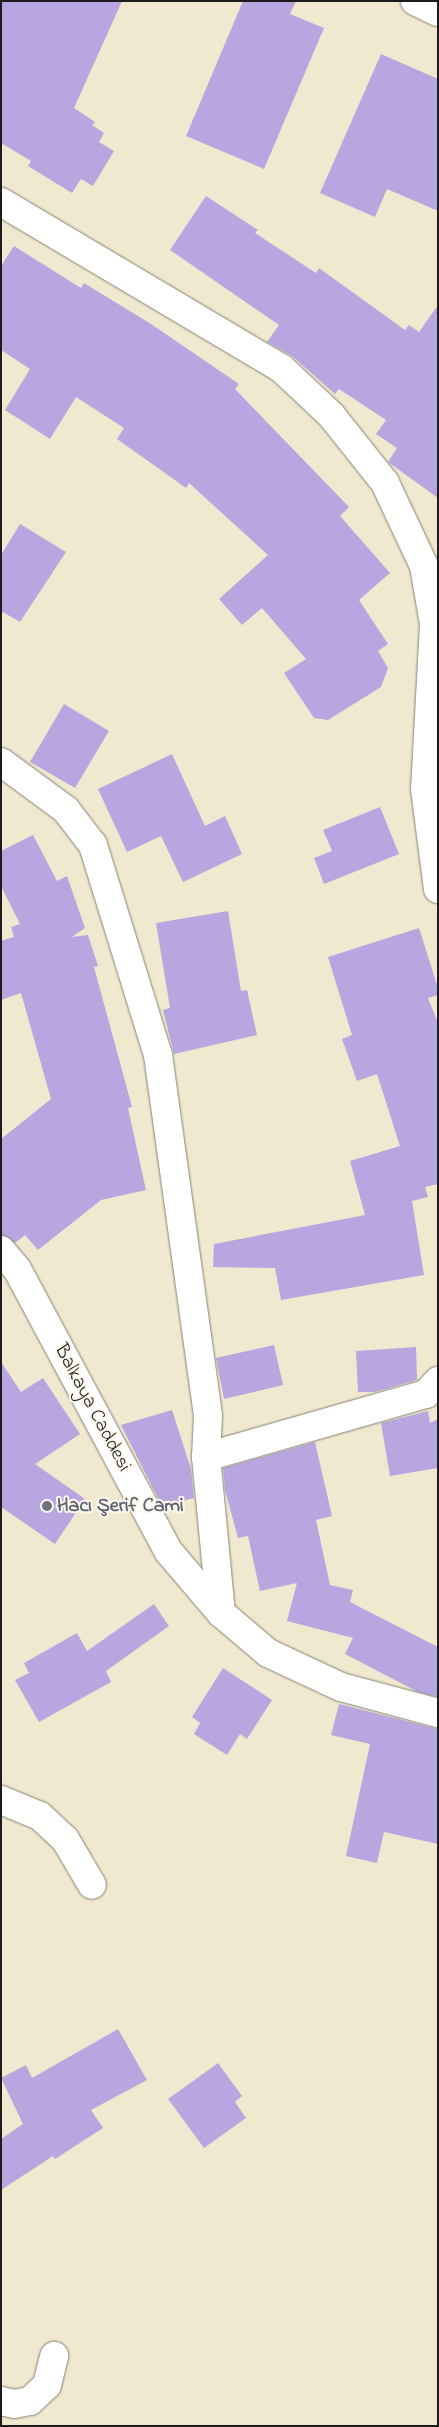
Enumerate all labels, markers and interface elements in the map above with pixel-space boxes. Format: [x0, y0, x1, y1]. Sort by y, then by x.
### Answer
street label: Balkaya Caddesi [48, 1340, 136, 1476]
place label: Hacı Şerif Cami [57, 1494, 184, 1518]
marker: Hacı Şerif Cami [41, 1500, 53, 1512]

